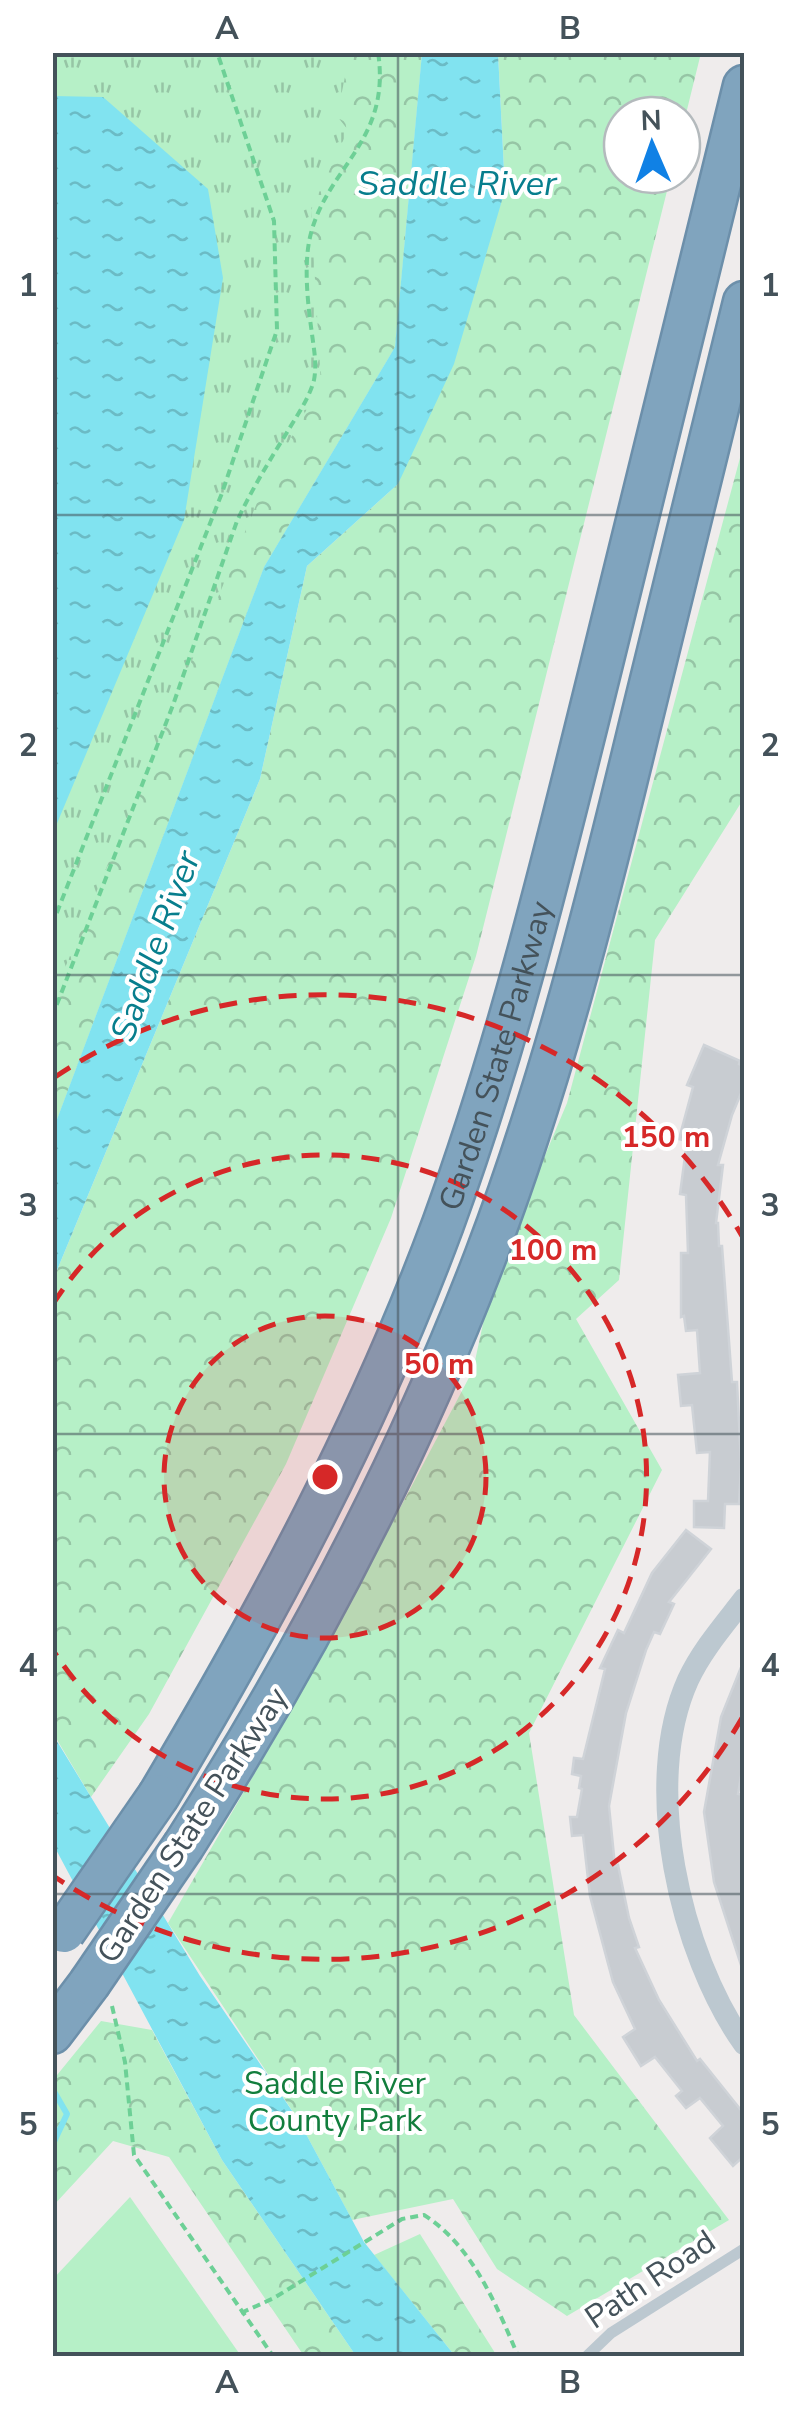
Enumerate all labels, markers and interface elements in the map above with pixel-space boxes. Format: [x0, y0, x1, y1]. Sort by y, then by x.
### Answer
text: A [215, 7, 239, 50]
text: B [559, 7, 581, 50]
north arrow [602, 95, 702, 195]
text: N [640, 102, 662, 140]
water label: Saddle River [357, 160, 558, 207]
text: 1 [18, 264, 38, 307]
text: 1 [760, 264, 780, 307]
text: 2 [18, 724, 38, 767]
text: 2 [760, 724, 780, 767]
water label: Saddle River [99, 843, 212, 1048]
street label: Garden State Parkway [429, 896, 563, 1216]
text: 150 m [622, 1117, 710, 1158]
text: 3 [18, 1184, 38, 1227]
text: 3 [760, 1184, 780, 1227]
text: 100 m [509, 1230, 597, 1271]
text: 50 m [404, 1344, 474, 1385]
centre of rings [307, 1459, 343, 1495]
text: 4 [18, 1644, 38, 1687]
text: 4 [760, 1644, 780, 1687]
street label: Garden State Parkway [87, 1679, 298, 1972]
park label: Saddle River County Park [244, 2062, 427, 2142]
text: 5 [18, 2103, 38, 2146]
text: 5 [760, 2103, 780, 2146]
street label: Path Road [577, 2220, 724, 2339]
text: A [215, 2361, 239, 2404]
text: B [559, 2361, 581, 2404]

